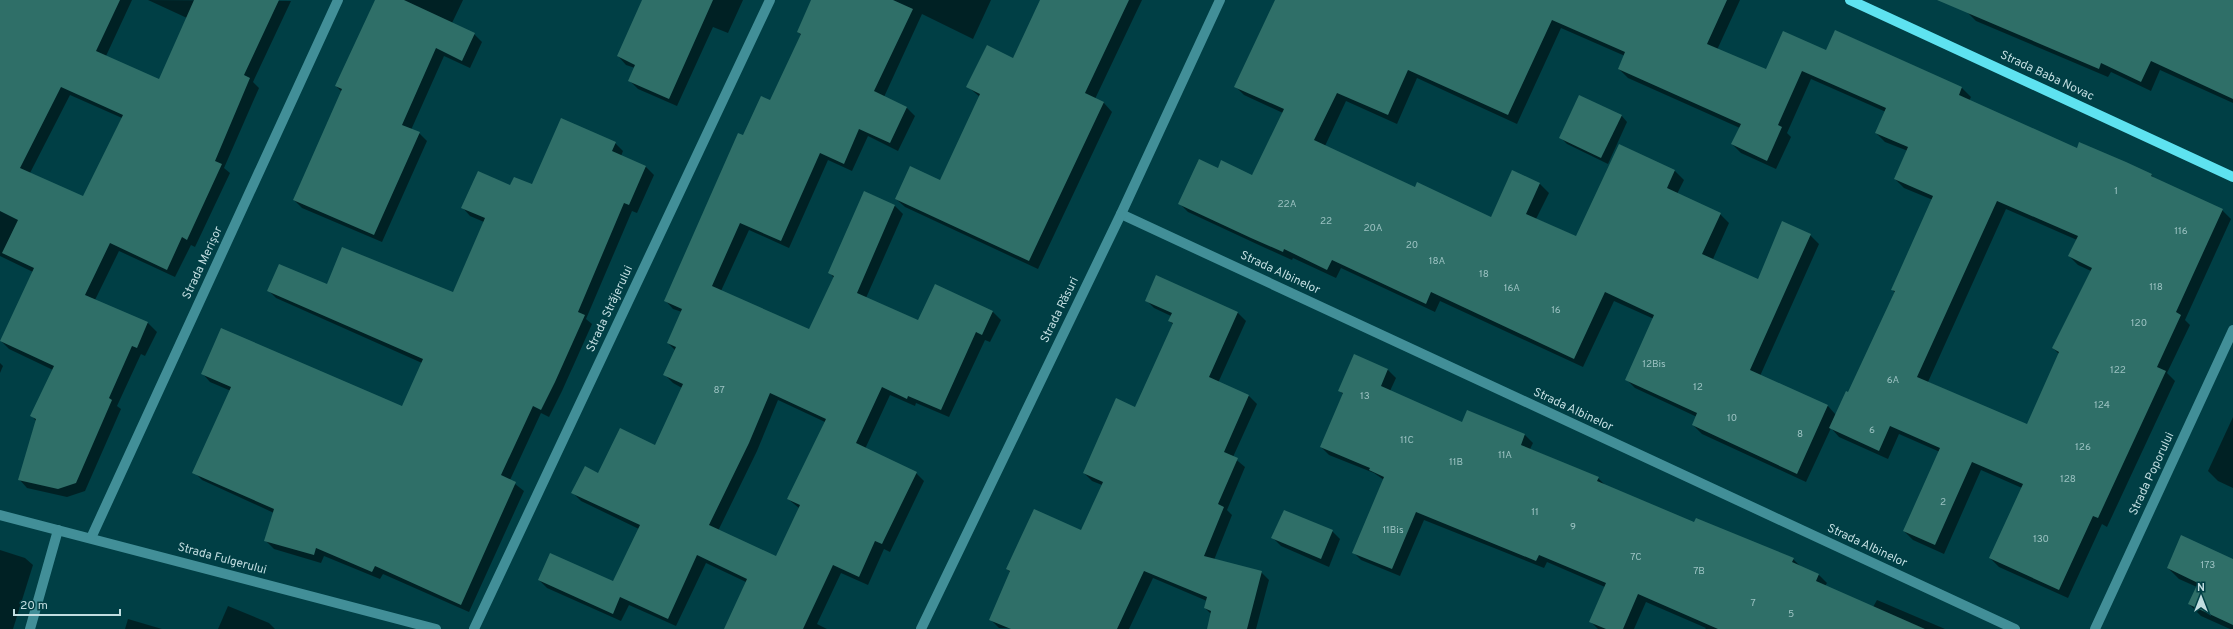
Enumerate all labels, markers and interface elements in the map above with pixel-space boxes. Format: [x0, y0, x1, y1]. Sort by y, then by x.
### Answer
street label: Strada Baba Novac [1997, 47, 2097, 105]
house number: 1 [2114, 185, 2118, 198]
house number: 22A [1277, 198, 1297, 211]
house number: 22 [1320, 215, 1332, 228]
house number: 20A [1363, 222, 1383, 235]
street label: Strada Merișor [179, 224, 227, 302]
house number: 116 [2174, 225, 2188, 238]
house number: 20 [1406, 239, 1418, 252]
street label: Strada Albinelor [1237, 247, 1323, 299]
house number: 18A [1429, 255, 1445, 268]
street label: Strada Străjerului [583, 263, 637, 355]
house number: 18 [1479, 268, 1489, 281]
street label: Strada Răsuri [1037, 274, 1083, 346]
house number: 118 [2149, 281, 2163, 294]
house number: 16A [1504, 282, 1520, 295]
house number: 16 [1551, 304, 1561, 317]
house number: 120 [2131, 317, 2147, 330]
house number: 12Bis [1642, 358, 1666, 371]
house number: 122 [2110, 364, 2126, 377]
house number: 6A [1887, 374, 1899, 387]
house number: 12 [1693, 381, 1703, 394]
house number: 87 [713, 384, 725, 397]
street label: Strada Albinelor [1530, 384, 1616, 436]
house number: 13 [1360, 390, 1370, 403]
house number: 124 [2094, 399, 2110, 412]
house number: 10 [1727, 412, 1737, 425]
house number: 6 [1869, 424, 1875, 437]
house number: 8 [1797, 428, 1803, 441]
street label: Strada Poporului [2126, 430, 2178, 518]
house number: 11C [1400, 434, 1414, 447]
house number: 126 [2075, 441, 2091, 454]
house number: 11A [1498, 449, 1512, 462]
house number: 11B [1449, 456, 1463, 469]
house number: 128 [2060, 473, 2076, 486]
house number: 2 [1940, 496, 1946, 509]
house number: 11 [1531, 506, 1539, 519]
street label: Strada Albinelor [1824, 520, 1910, 572]
house number: 9 [1570, 521, 1576, 534]
house number: 11Bis [1382, 524, 1404, 537]
house number: 130 [2033, 533, 2049, 546]
street label: Strada Fulgerului [176, 539, 268, 579]
house number: 7C [1630, 551, 1642, 564]
house number: 173 [2201, 559, 2215, 572]
house number: 7B [1693, 565, 1705, 578]
north arrow [2181, 577, 2221, 617]
text: N [2197, 581, 2205, 595]
scale bar [14, 591, 120, 617]
house number: 7 [1750, 597, 1756, 610]
text: 20 m [20, 598, 48, 614]
house number: 5 [1788, 608, 1794, 621]

